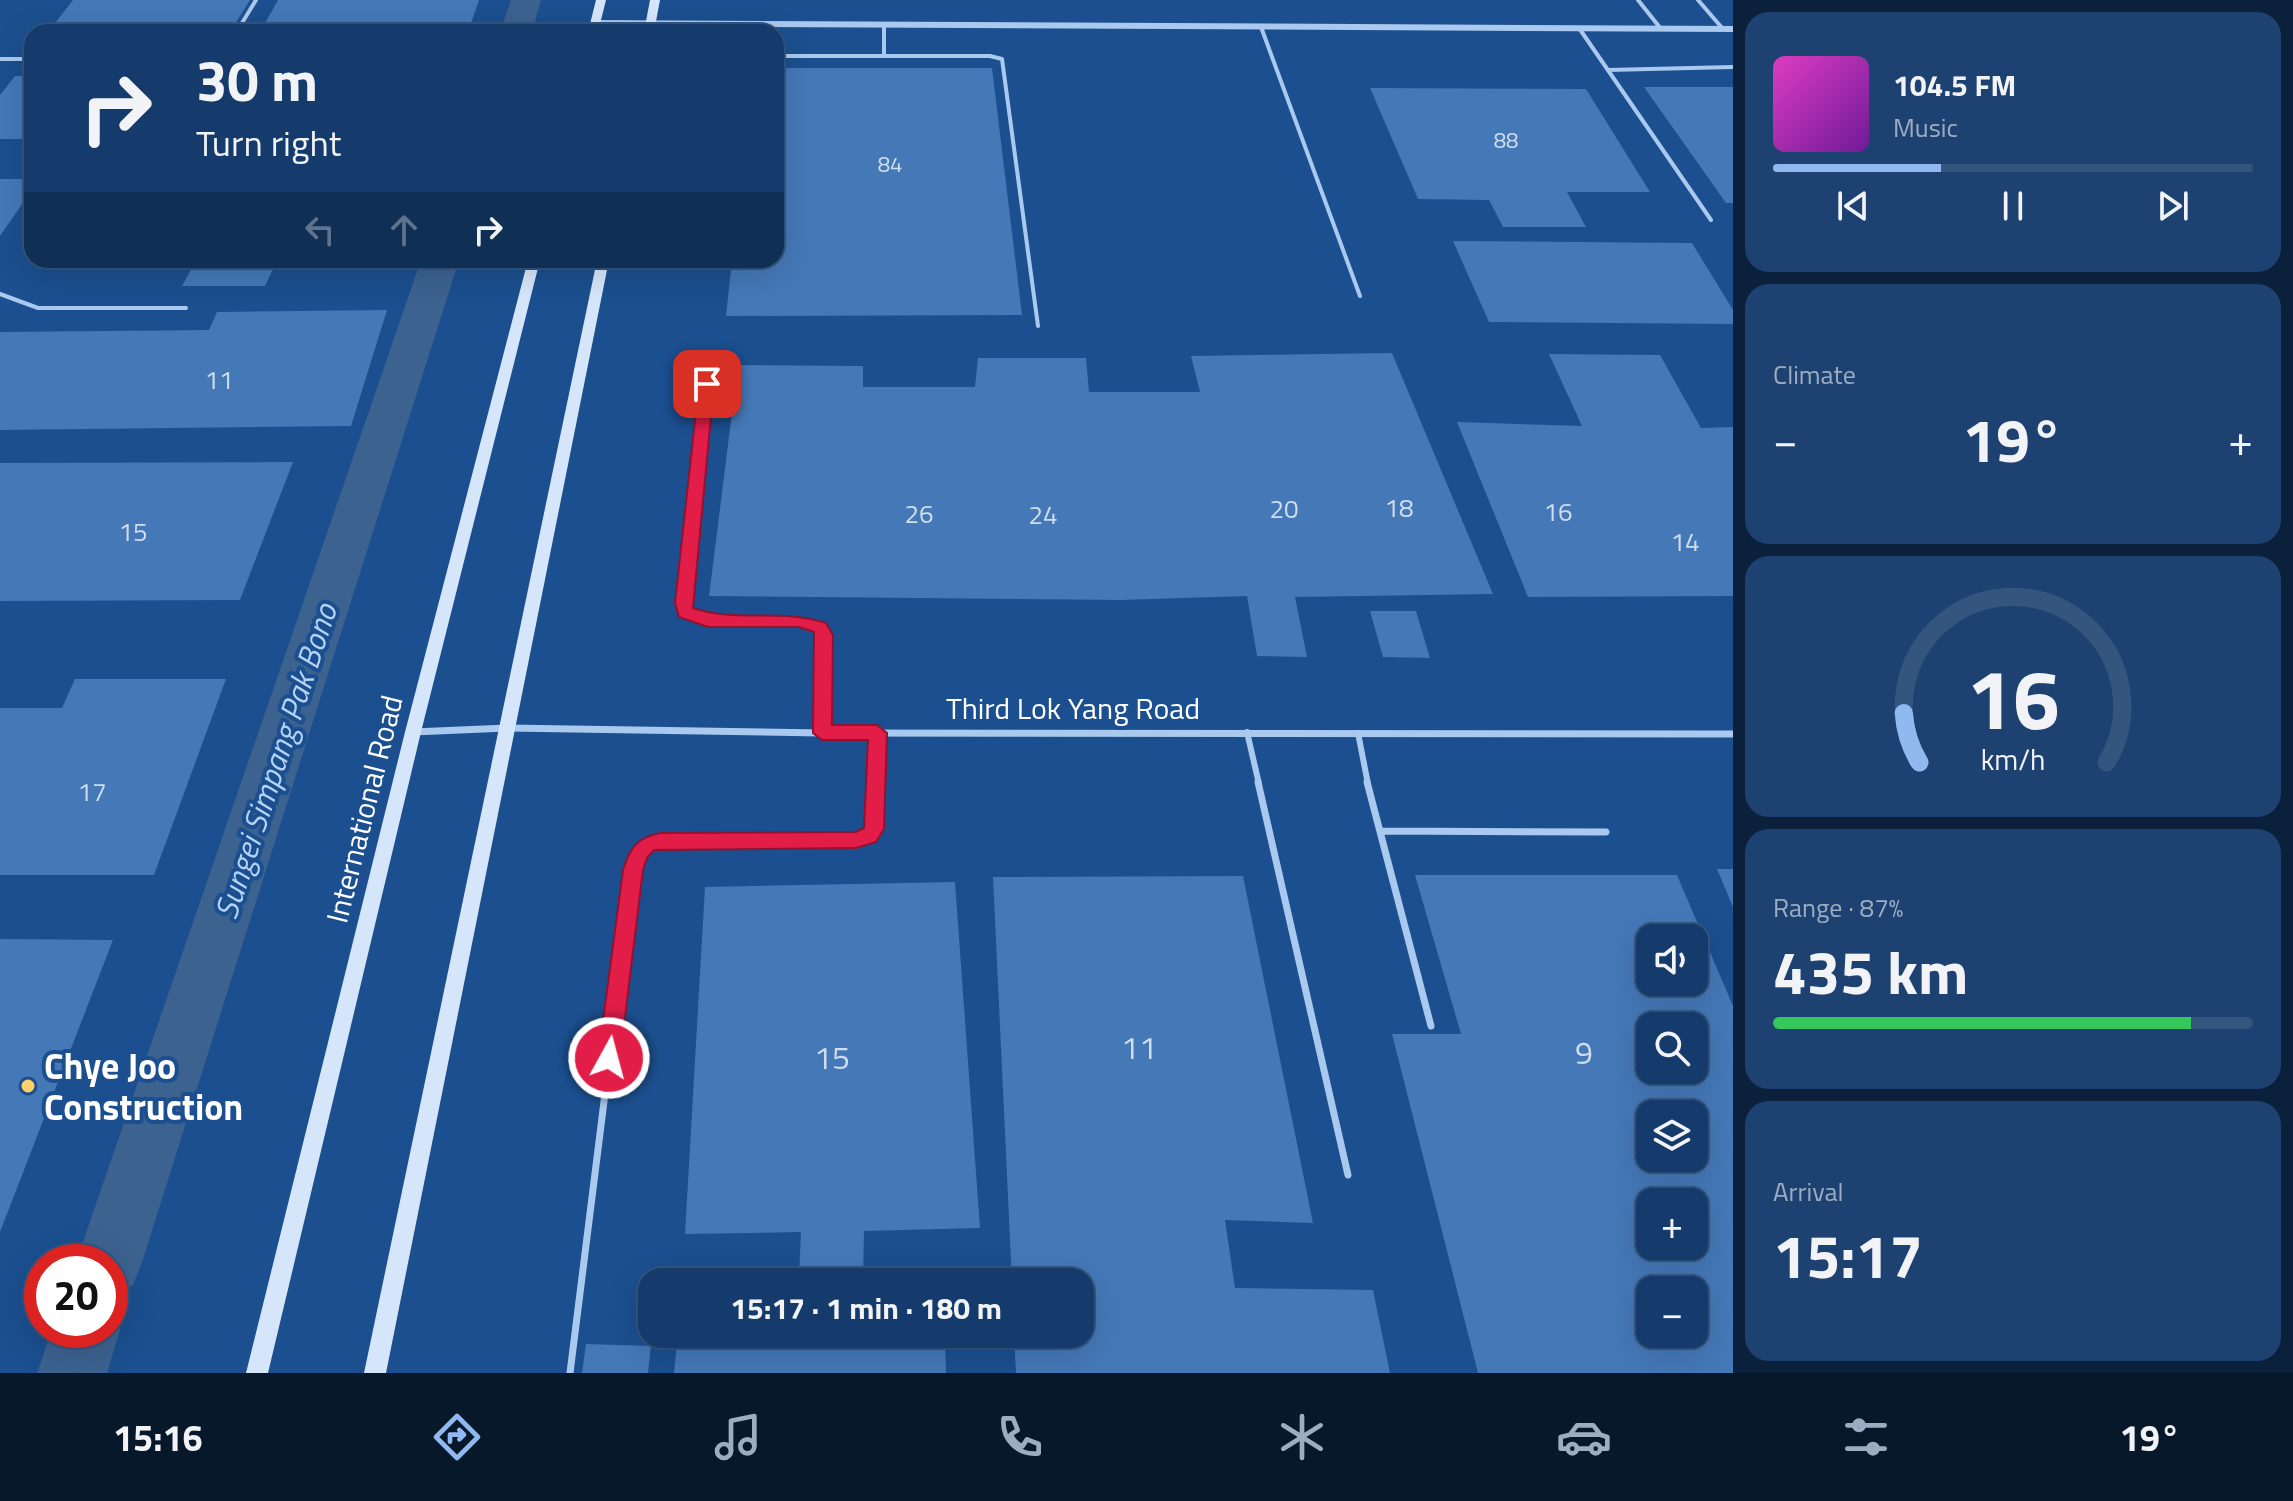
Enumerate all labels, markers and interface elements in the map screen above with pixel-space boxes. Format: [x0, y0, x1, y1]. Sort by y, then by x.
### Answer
text: 30 m [196, 38, 318, 123]
icon: right [64, 56, 168, 160]
text: 104.5 FM [1893, 62, 2016, 108]
text: Music [1893, 108, 1958, 147]
text: Turn right [196, 115, 341, 170]
house number: 88 [1494, 123, 1518, 157]
house number: 84 [878, 147, 902, 181]
icon: previous [1831, 184, 1875, 228]
icon: pause [1991, 184, 2035, 228]
icon: next [2151, 184, 2195, 228]
icon: left [298, 208, 342, 252]
icon: ahead [382, 208, 426, 252]
icon: right [466, 208, 510, 252]
pin [673, 350, 741, 418]
text: Climate [1773, 355, 1856, 394]
house number: 11 [204, 360, 234, 399]
icon: arrive [685, 362, 729, 406]
text: 19° [1963, 394, 2063, 485]
text: − [1773, 406, 1798, 473]
text: + [2228, 406, 2253, 473]
house number: 18 [1384, 488, 1414, 527]
house number: 20 [1269, 489, 1299, 528]
house number: 16 [1543, 492, 1573, 531]
house number: 26 [904, 494, 934, 533]
house number: 24 [1028, 495, 1058, 534]
house number: 15 [118, 512, 148, 551]
house number: 14 [1670, 522, 1700, 561]
water label: Sungei Simpang Pak Bono [201, 596, 349, 925]
text: 16 [1966, 634, 2060, 760]
street label: Third Lok Yang Road [946, 685, 1200, 731]
street label: International Road [313, 690, 415, 928]
text: km/h [1981, 738, 2045, 781]
house number: 17 [77, 772, 107, 811]
text: Range · 87% [1773, 888, 1903, 927]
map controls [1636, 924, 1708, 1348]
button: sound [1636, 924, 1708, 996]
text: 435 km [1773, 926, 1968, 1017]
button: search [1636, 1012, 1708, 1084]
position arrow [567, 1016, 651, 1100]
house number: 11 [1121, 1023, 1157, 1071]
house number: 9 [1575, 1028, 1593, 1076]
house number: 15 [814, 1033, 850, 1081]
place label: Chye Joo Construction [44, 1038, 243, 1134]
marker: Chye Joo Construction [19, 1077, 37, 1095]
button: layers [1636, 1100, 1708, 1172]
text: Arrival [1773, 1172, 1844, 1211]
button: + [1636, 1188, 1708, 1260]
text: 15:17 [1773, 1210, 1923, 1301]
speed limit sign: 20 [24, 1244, 128, 1348]
button: − [1636, 1276, 1708, 1348]
text: 15:17 · 1 min · 180 m [730, 1285, 1002, 1331]
icon: directions [429, 1409, 485, 1465]
icon: music [710, 1409, 766, 1465]
icon: phone [992, 1409, 1048, 1465]
icon: climate [1274, 1409, 1330, 1465]
icon: car [1556, 1409, 1612, 1465]
icon: filters [1838, 1409, 1894, 1465]
text: 15:16 [113, 1410, 203, 1465]
text: 19° [2120, 1410, 2180, 1465]

